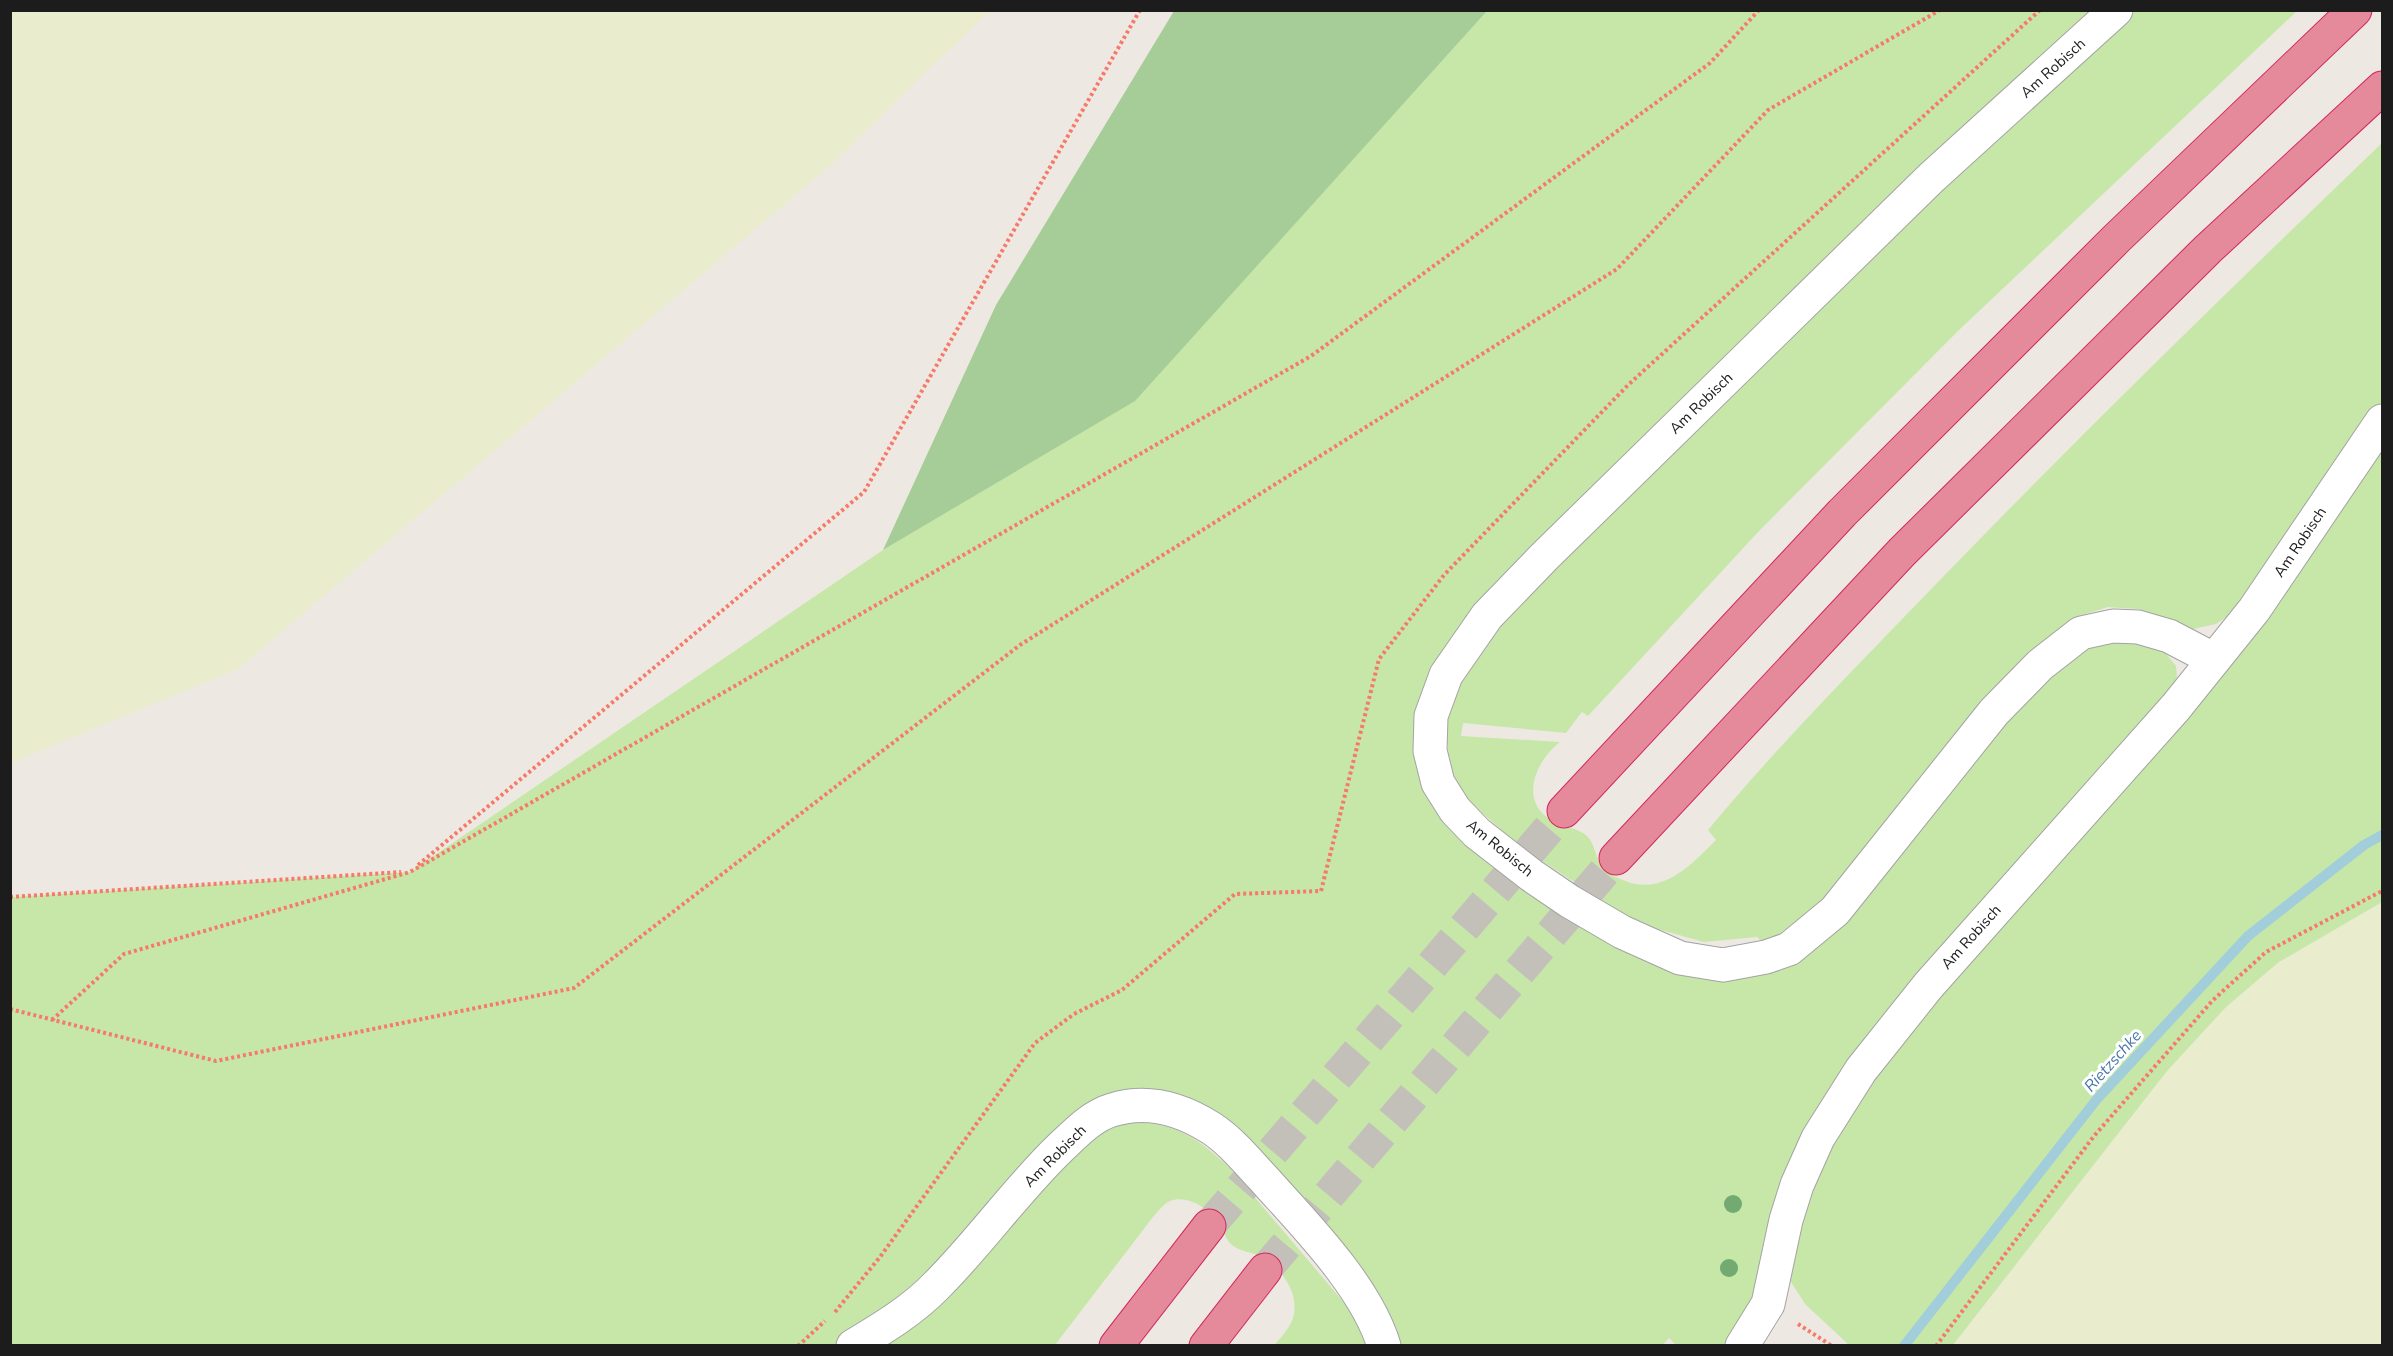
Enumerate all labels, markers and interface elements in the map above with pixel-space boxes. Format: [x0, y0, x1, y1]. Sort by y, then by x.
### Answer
street label: Am Robisch [2016, 34, 2090, 102]
street label: Am Robisch [1665, 368, 1737, 438]
street label: Am Robisch [2269, 503, 2331, 581]
street label: Am Robisch [1462, 815, 1538, 881]
street label: Am Robisch [1937, 900, 2005, 974]
water label: Rietzschke [2079, 1025, 2147, 1097]
street label: Am Robisch [1019, 1120, 1091, 1192]

